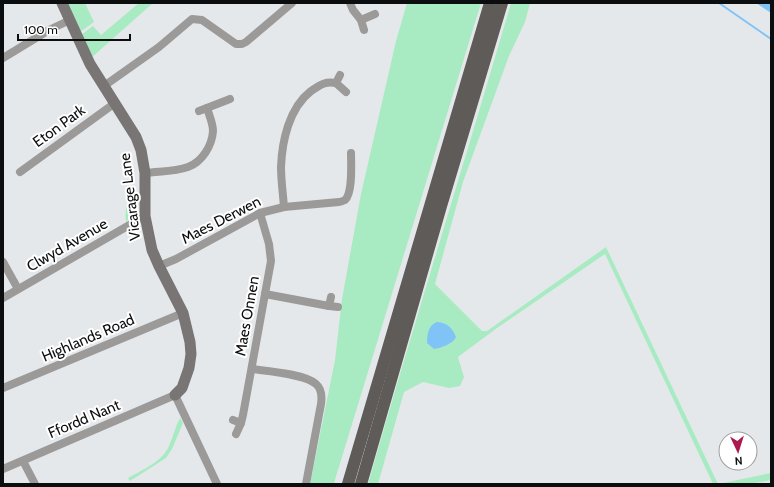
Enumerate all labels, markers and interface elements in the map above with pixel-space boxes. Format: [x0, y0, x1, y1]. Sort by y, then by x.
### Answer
scale bar [18, 16, 130, 42]
text: 100 m [24, 22, 58, 37]
street label: Eton Park [29, 101, 89, 151]
street label: Vicarage Lane [116, 152, 144, 242]
street label: Maes Derwen [178, 192, 264, 248]
street label: Clwyd Avenue [23, 214, 111, 275]
street label: Maes Onnen [231, 275, 263, 357]
street label: Highlands Road [39, 310, 137, 366]
street label: Ffordd Nant [45, 396, 123, 442]
north arrow [718, 431, 758, 471]
text: N [734, 454, 743, 468]

